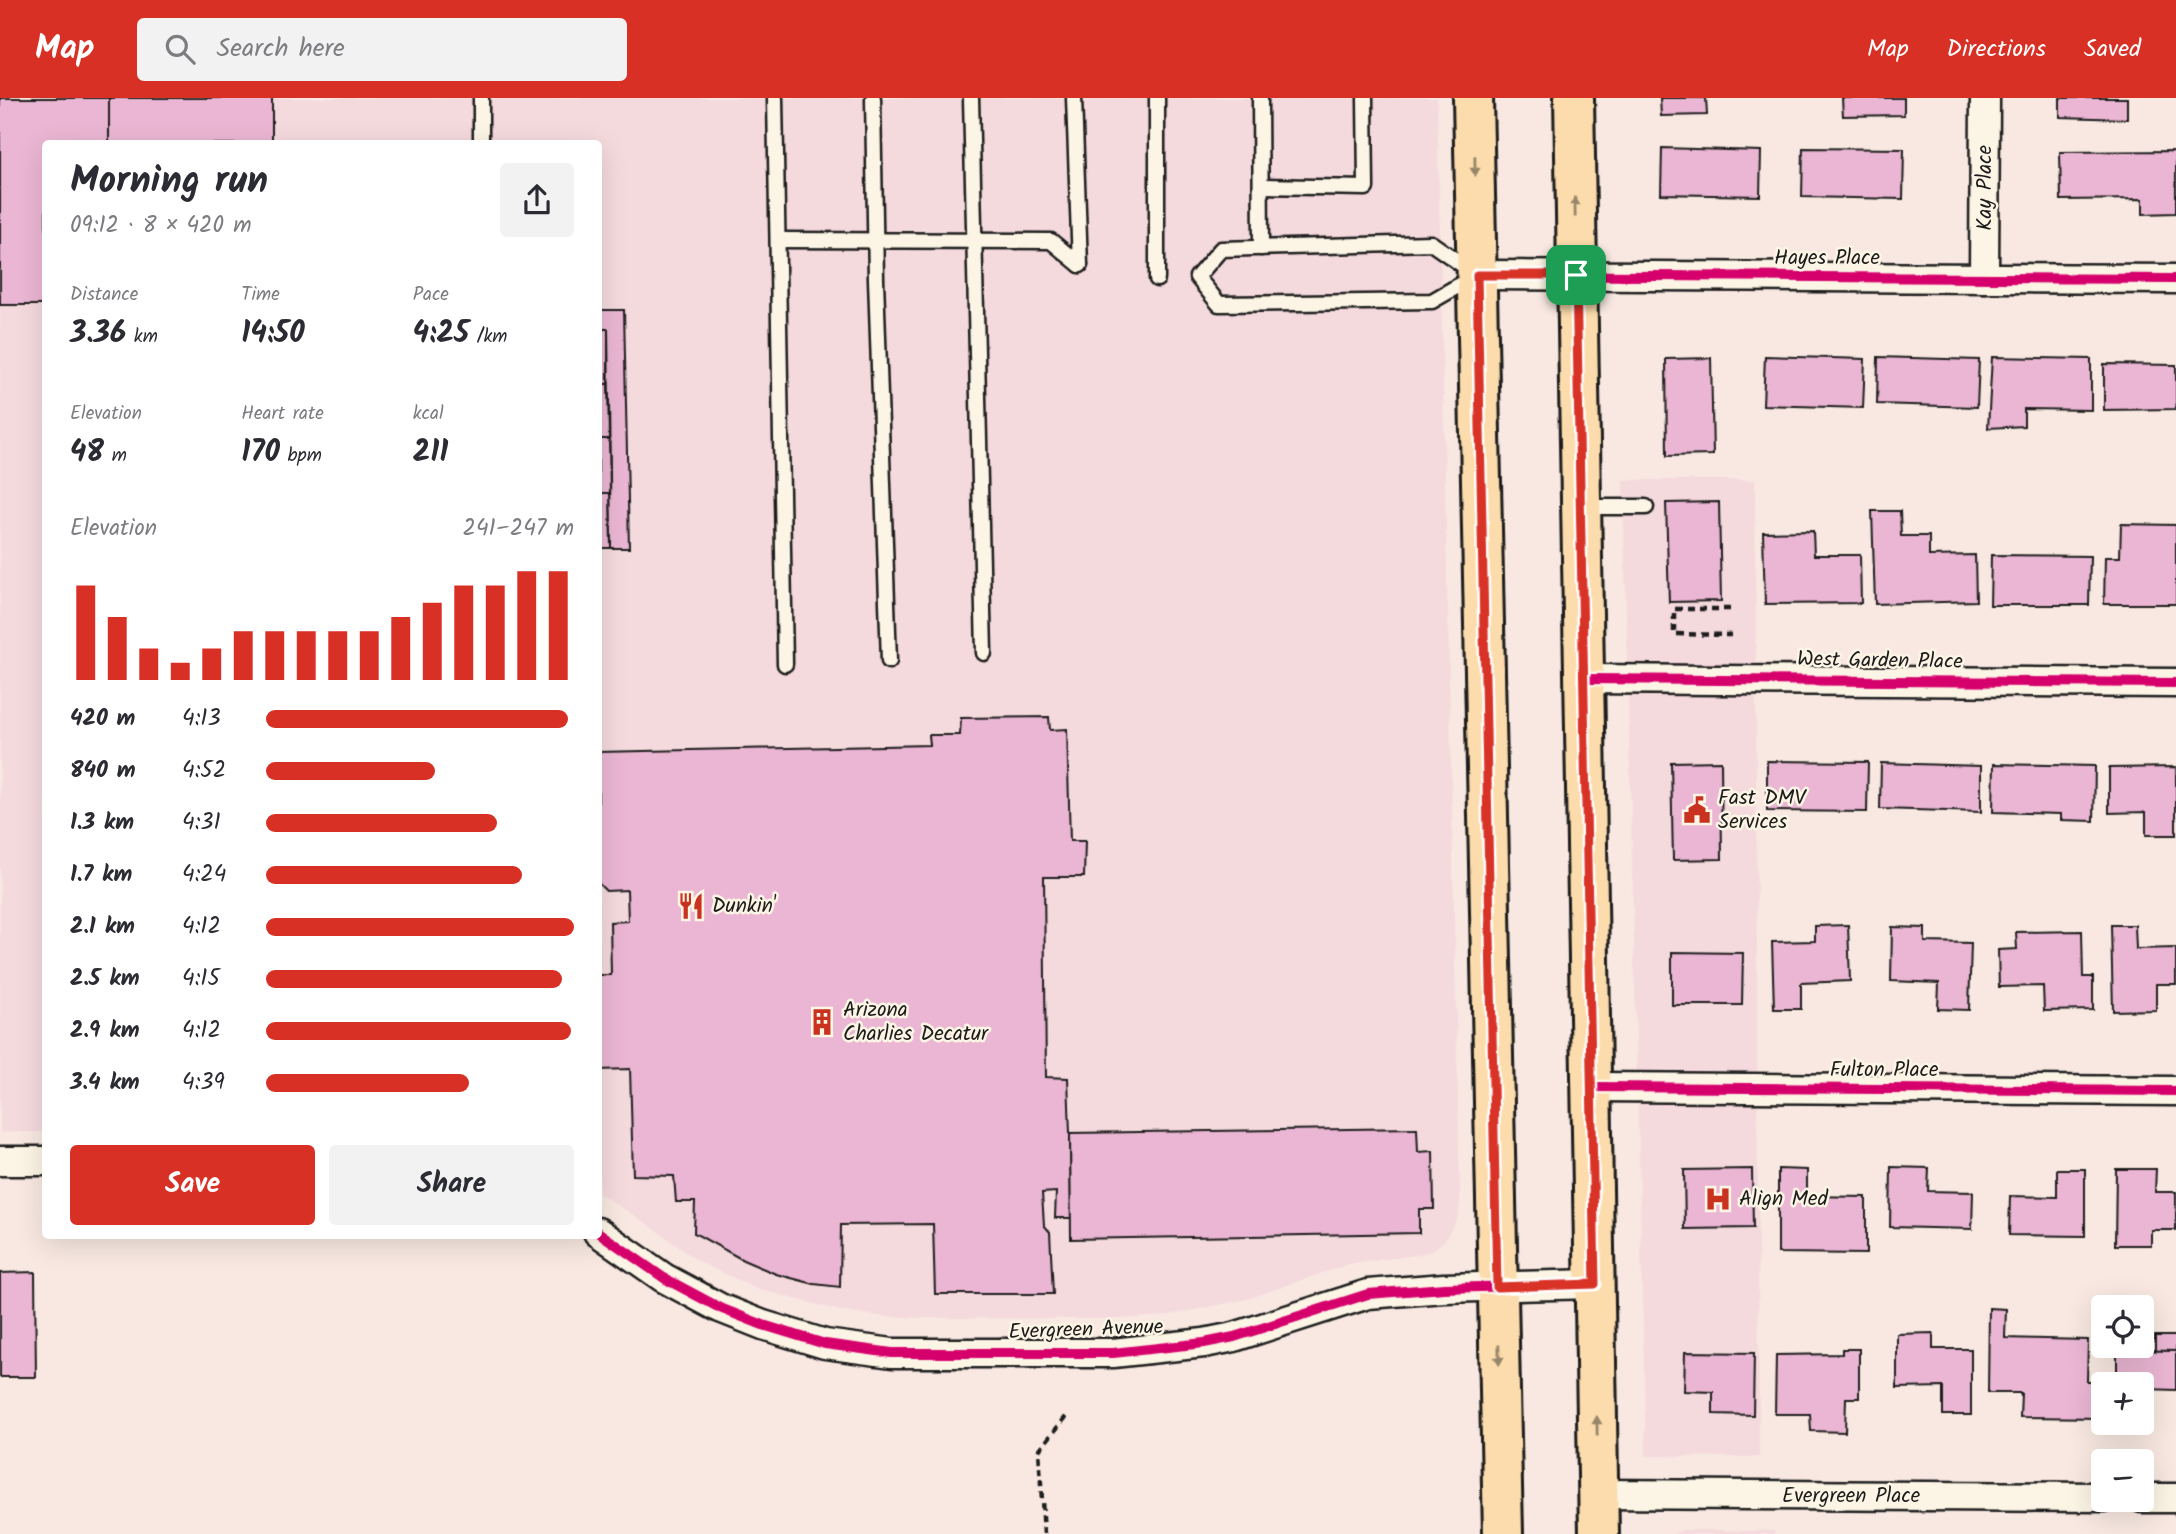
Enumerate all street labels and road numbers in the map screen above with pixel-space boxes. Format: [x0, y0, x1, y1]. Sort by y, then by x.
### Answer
street label: Kay Place [1969, 145, 2002, 231]
street label: Hayes Place [1774, 242, 1880, 275]
street label: West Garden Place [1797, 643, 1964, 679]
street label: Fulton Place [1830, 1054, 1939, 1087]
street label: Evergreen Avenue [1008, 1311, 1164, 1349]
street label: Evergreen Place [1782, 1480, 1921, 1513]

